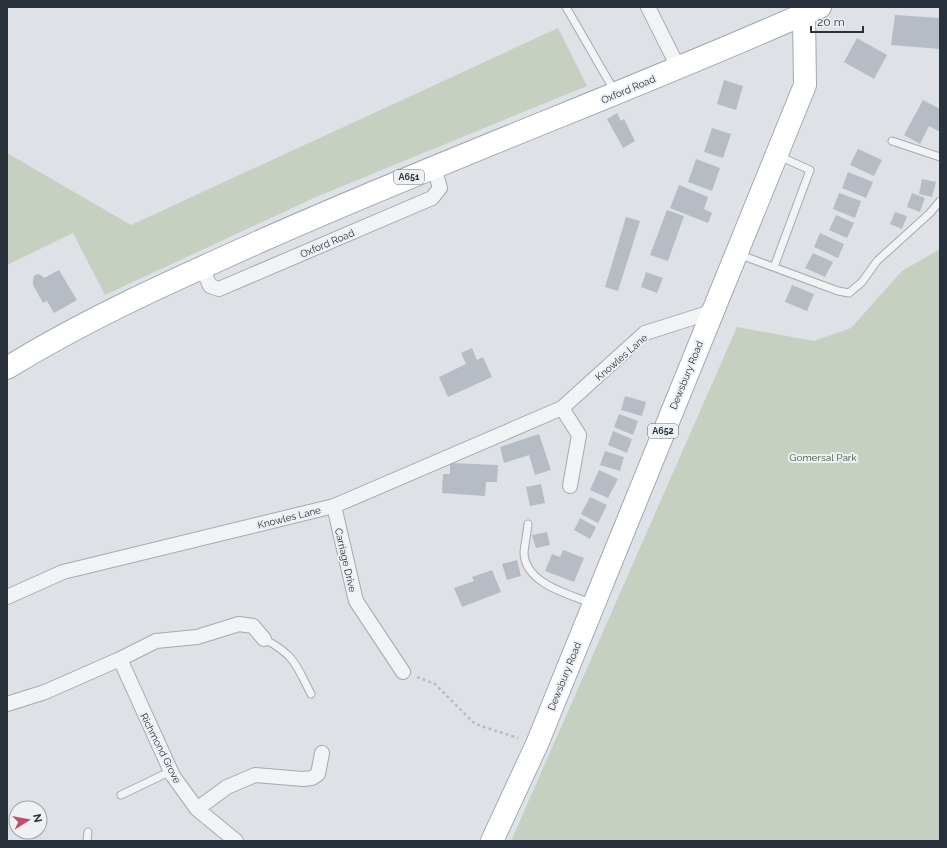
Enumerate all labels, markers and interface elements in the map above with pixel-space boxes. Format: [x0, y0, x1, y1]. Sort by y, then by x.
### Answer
scale bar [811, 8, 863, 34]
text: 20 m [817, 15, 845, 29]
street label: Oxford Road [600, 73, 657, 106]
road number: A651 [394, 170, 424, 184]
street label: Oxford Road [299, 227, 356, 260]
street label: Knowles Lane [593, 332, 650, 383]
street label: Dewsbury Road [668, 339, 705, 411]
road number: A652 [648, 424, 678, 438]
park label: Gomersal Park [789, 452, 857, 463]
street label: Knowles Lane [256, 504, 322, 531]
street label: Carriage Drive [333, 527, 358, 593]
street label: Dewsbury Road [546, 640, 583, 712]
street label: Richmond Grove [138, 711, 183, 785]
north arrow [8, 800, 48, 840]
text: N [30, 813, 45, 824]

